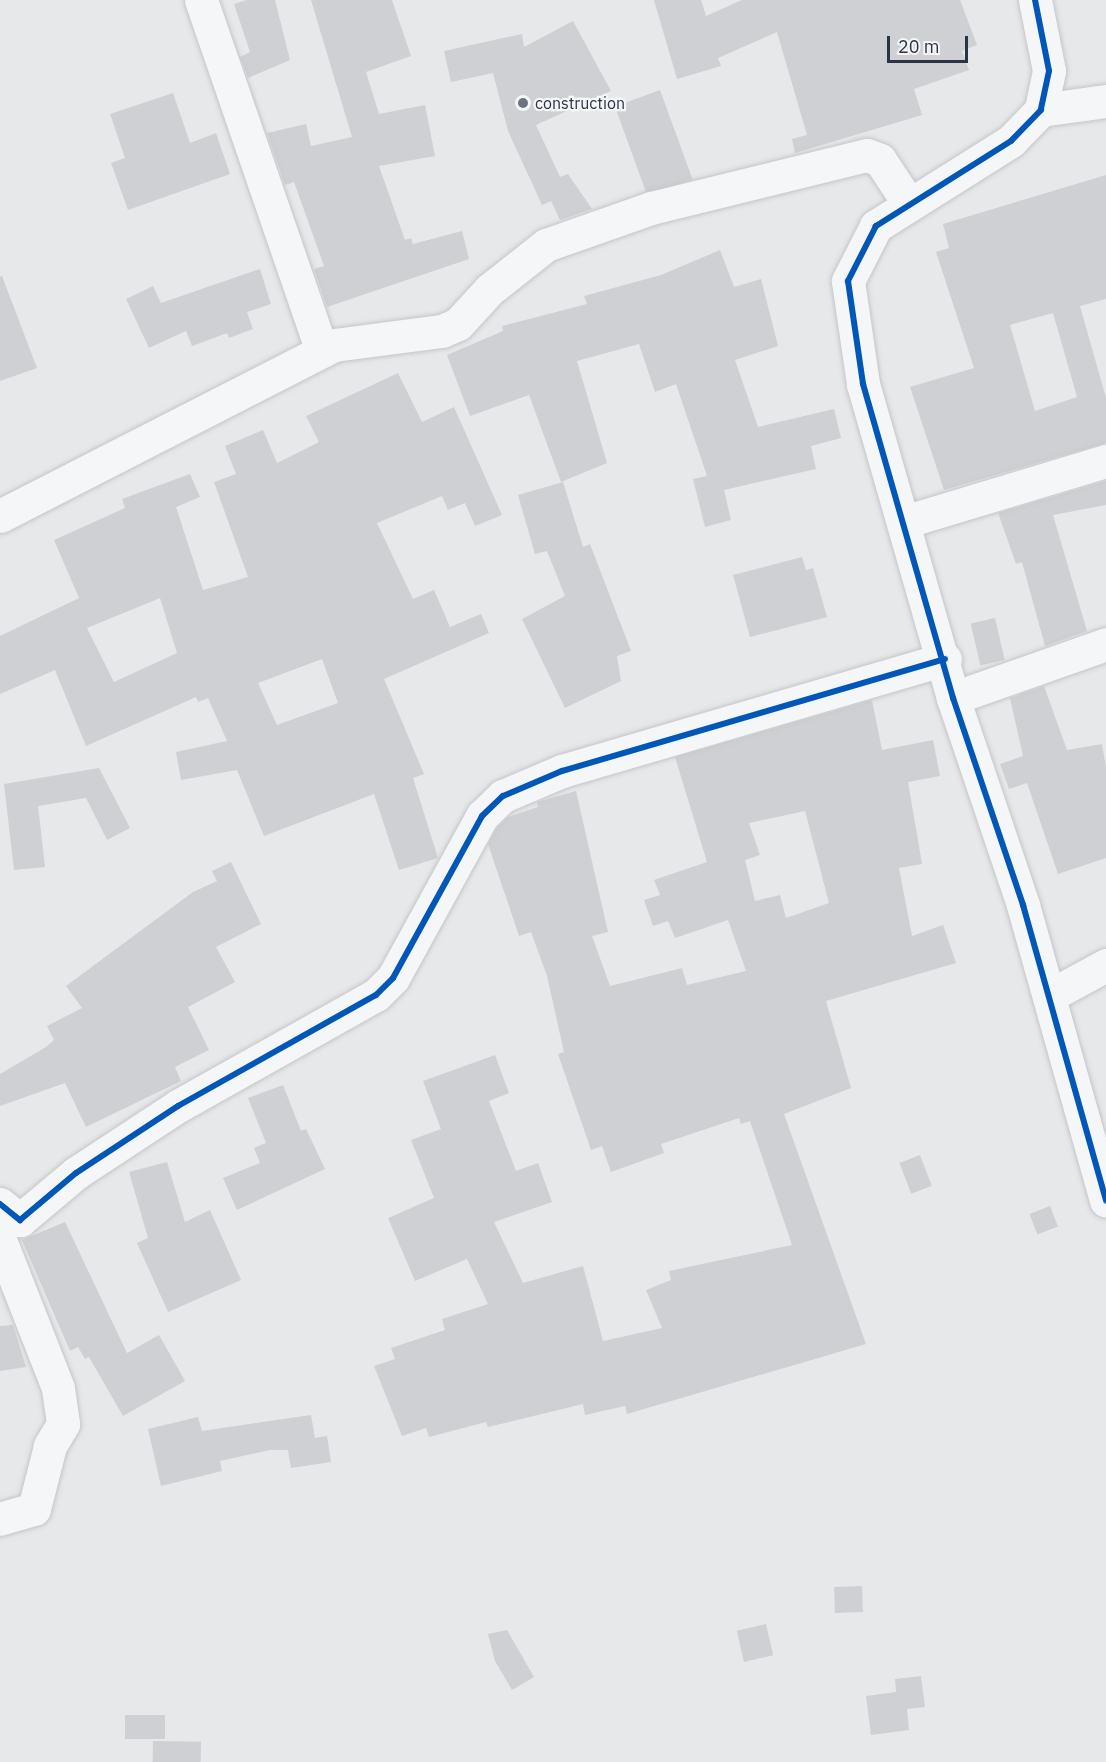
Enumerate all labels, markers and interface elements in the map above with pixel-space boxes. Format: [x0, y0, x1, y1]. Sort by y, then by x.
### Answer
scale bar [890, 24, 971, 62]
text: 20 m [898, 35, 940, 58]
place label: construction [535, 93, 625, 113]
marker: construction [516, 96, 530, 110]

